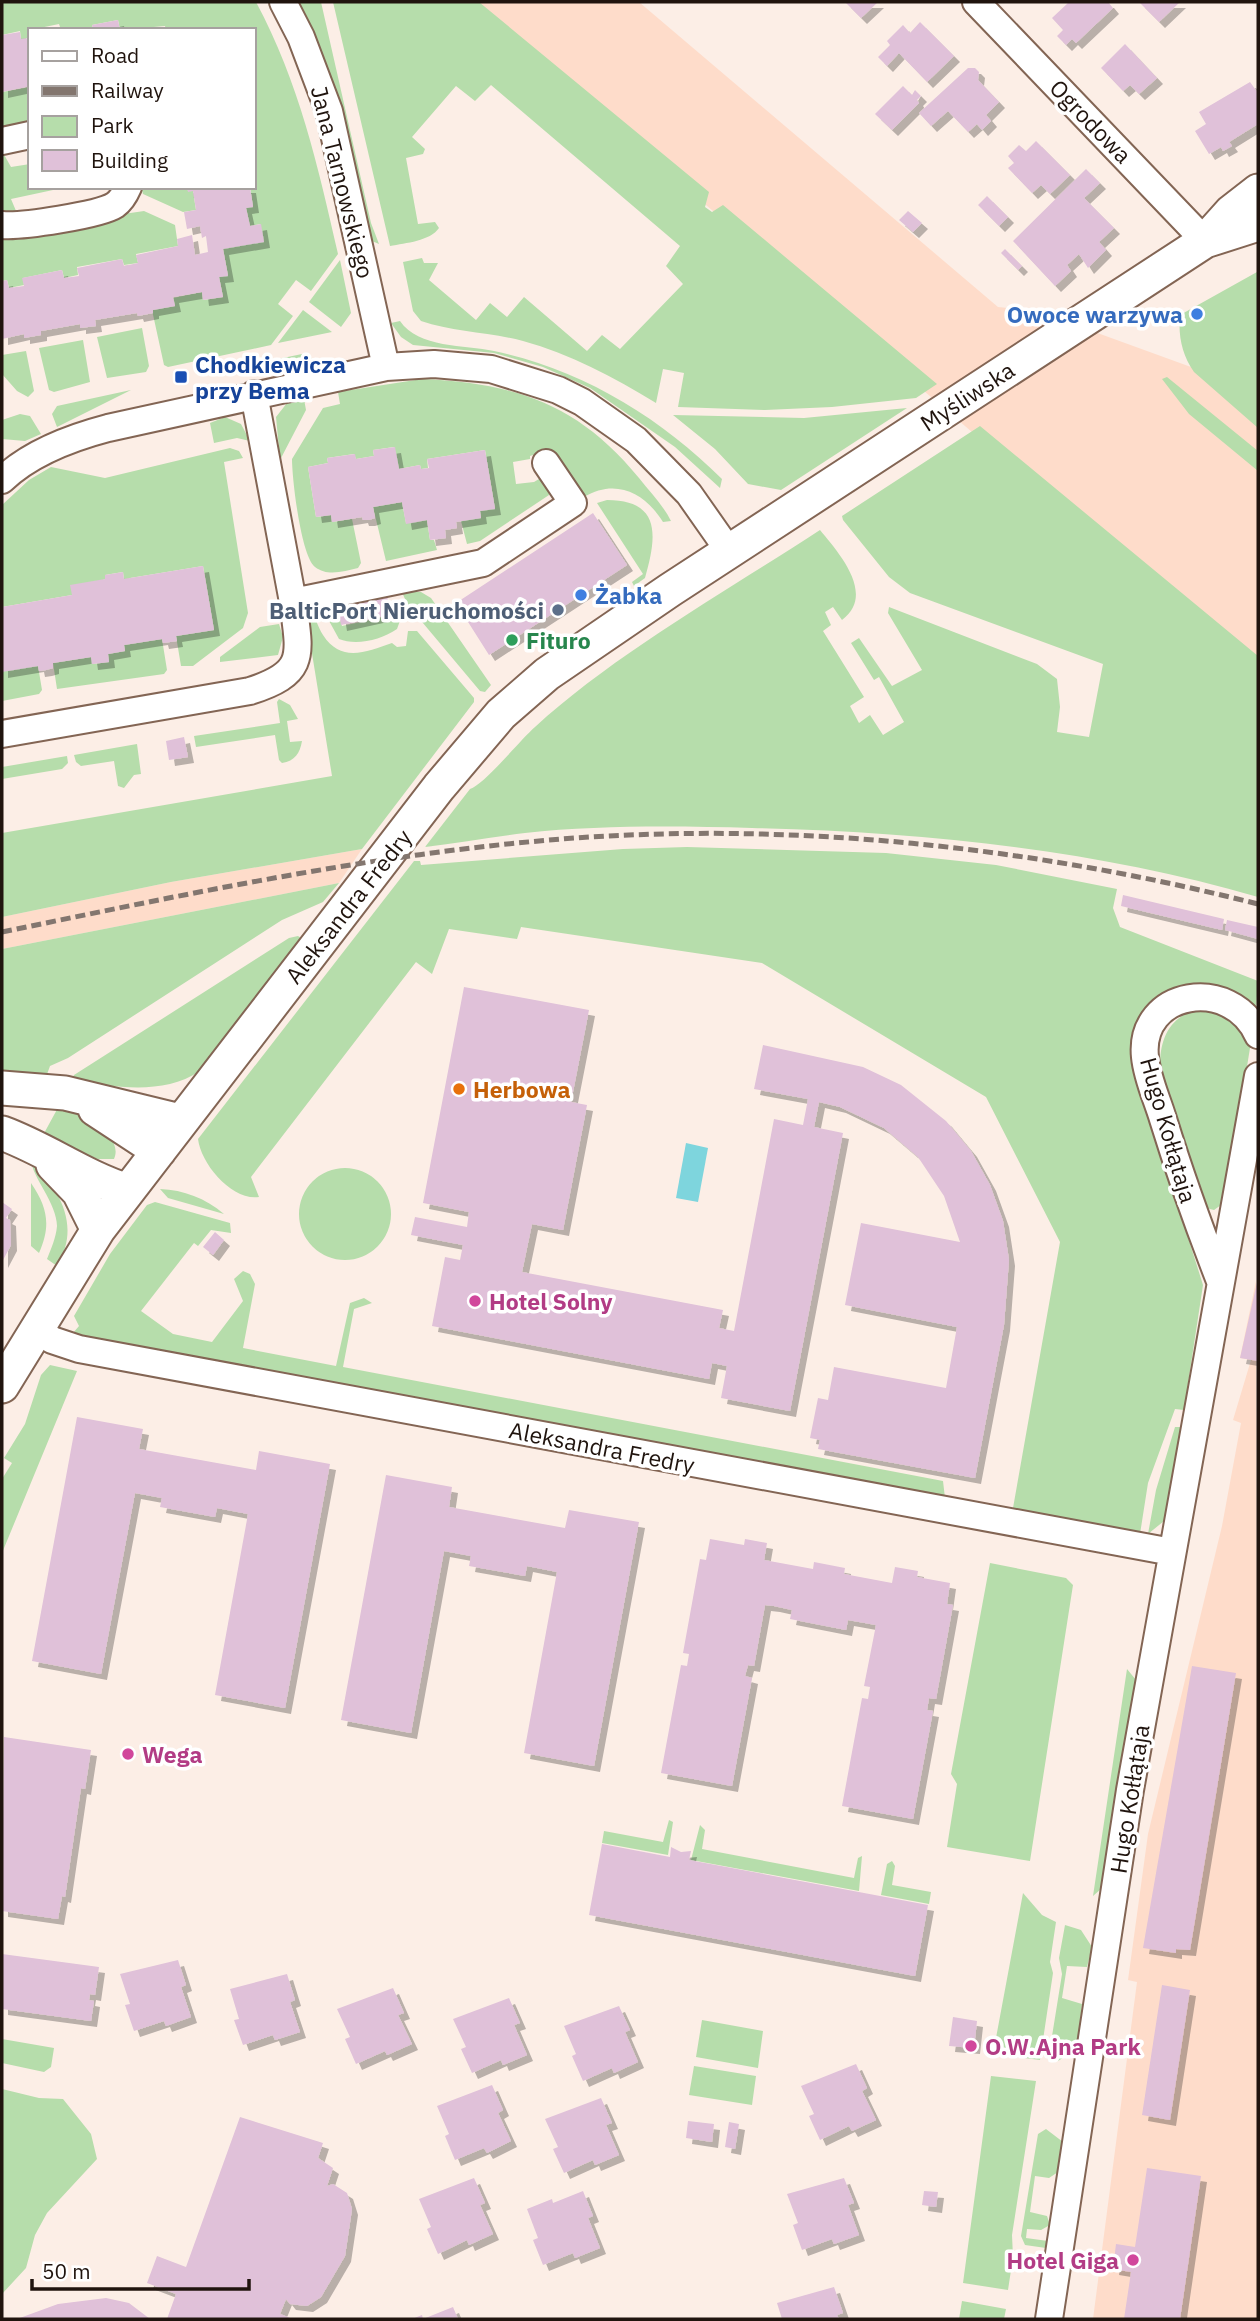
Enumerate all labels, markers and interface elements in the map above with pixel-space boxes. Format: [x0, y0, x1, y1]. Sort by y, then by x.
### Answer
legend [28, 28, 256, 189]
text: Road [91, 41, 139, 69]
street label: Ogrodowa [1044, 73, 1138, 169]
text: Railway [91, 76, 164, 104]
street label: Jana Tarnowskiego [305, 83, 381, 281]
text: Park [91, 111, 134, 139]
text: Building [91, 146, 168, 174]
place label: Owoce warzywa [1007, 299, 1183, 329]
marker: Owoce warzywa [1189, 306, 1205, 322]
place label: Chodkiewicza przy Bema [195, 349, 346, 405]
street label: Myśliwska [914, 354, 1020, 438]
marker: Chodkiewicza przy Bema [173, 369, 189, 385]
place label: Żabka [595, 580, 662, 610]
marker: Żabka [573, 587, 589, 603]
place label: BalticPort Nieruchomości [269, 595, 544, 625]
marker: BalticPort Nieruchomości [550, 602, 566, 618]
place label: Fituro [526, 625, 591, 655]
marker: Fituro [504, 632, 520, 648]
street label: Aleksandra Fredry [278, 822, 418, 989]
street label: Hugo Kołłątaja [1134, 1054, 1204, 1206]
place label: Herbowa [473, 1074, 571, 1104]
marker: Herbowa [451, 1081, 467, 1097]
place label: Hotel Solny [489, 1286, 613, 1316]
marker: Hotel Solny [467, 1293, 483, 1309]
street label: Aleksandra Fredry [507, 1414, 698, 1480]
street label: Hugo Kołłątaja [1102, 1722, 1156, 1876]
place label: Wega [142, 1739, 202, 1769]
marker: Wega [120, 1746, 136, 1762]
place label: O.W.Ajna Park [985, 2031, 1141, 2061]
marker: O.W.Ajna Park [963, 2038, 979, 2054]
place label: Hotel Giga [1007, 2245, 1119, 2275]
scale bar [32, 2248, 248, 2292]
marker: Hotel Giga [1125, 2252, 1141, 2268]
text: 50 m [42, 2257, 91, 2285]

